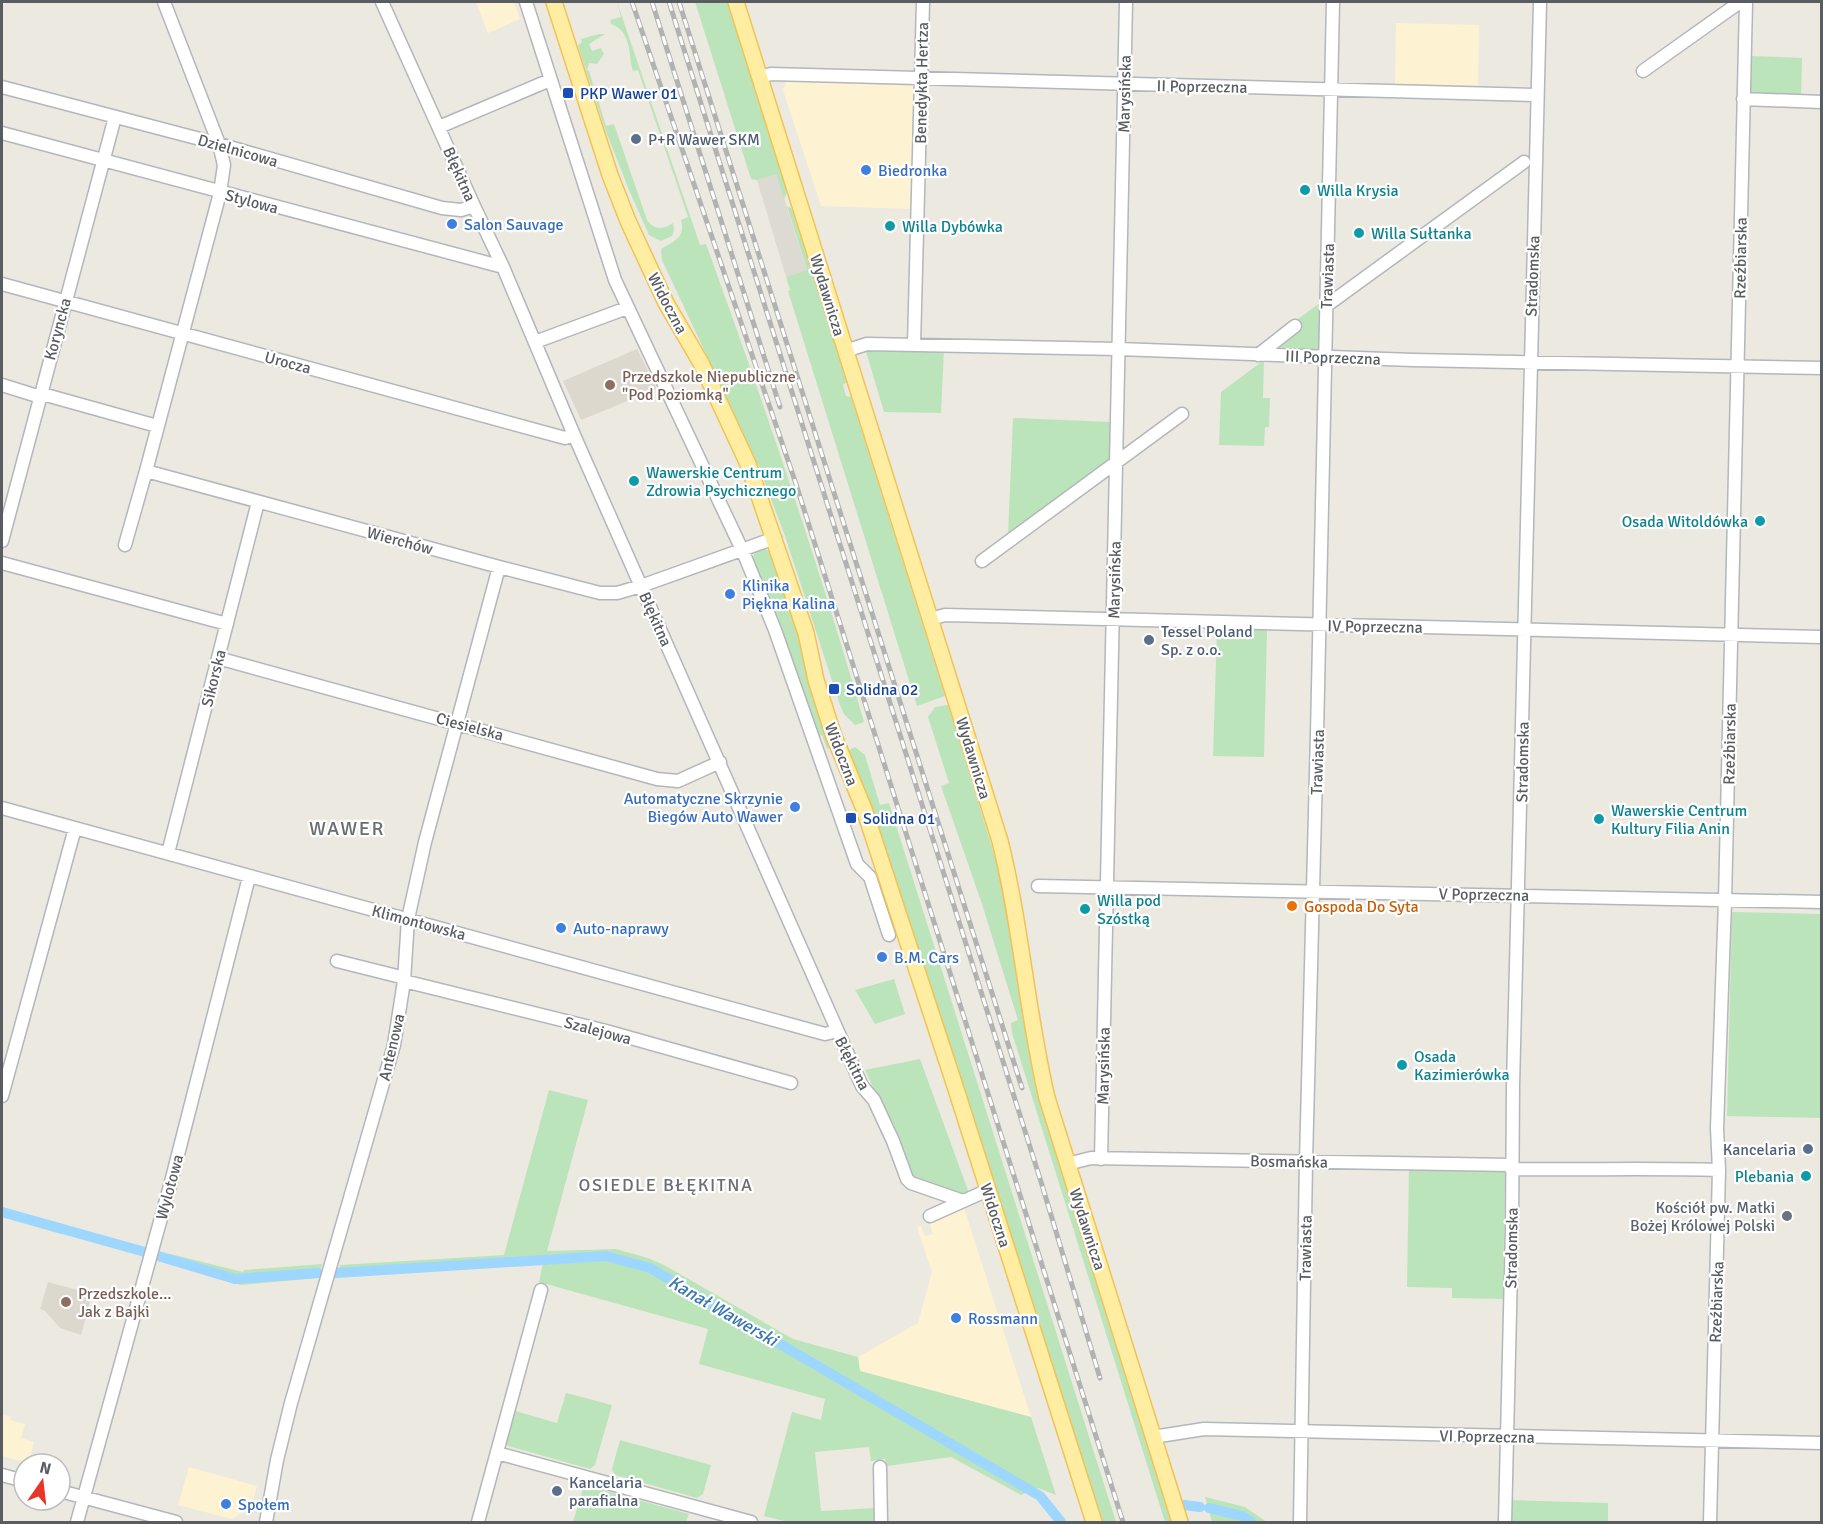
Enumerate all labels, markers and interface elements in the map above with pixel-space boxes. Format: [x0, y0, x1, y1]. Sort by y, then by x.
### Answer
street label: Benedykta Hertza [911, 22, 933, 144]
street label: Marysińska [1114, 55, 1136, 133]
street label: II Poprzeczna [1156, 76, 1248, 98]
place label: PKP Wawer 01 [580, 84, 678, 104]
marker: PKP Wawer 01 [561, 86, 575, 100]
street label: Dzielnicowa [195, 130, 280, 172]
place label: P+R Wawer SKM [648, 130, 760, 150]
marker: P+R Wawer SKM [629, 132, 643, 146]
street label: Błękitna [438, 144, 480, 205]
place label: Biedronka [878, 161, 947, 181]
marker: Biedronka [859, 163, 873, 177]
place label: Willa Krysia [1317, 181, 1399, 201]
marker: Willa Krysia [1298, 183, 1312, 197]
street label: Stylowa [223, 185, 281, 219]
place label: Salon Sauvage [464, 215, 564, 235]
marker: Salon Sauvage [445, 217, 459, 231]
place label: Willa Dybówka [902, 217, 1003, 237]
street label: Rzeźbiarska [1730, 217, 1752, 299]
marker: Willa Dybówka [883, 219, 897, 233]
place label: Willa Sułtanka [1371, 224, 1472, 244]
marker: Willa Sułtanka [1352, 226, 1366, 240]
street label: Stradomska [1522, 235, 1544, 317]
street label: Trawiasta [1317, 243, 1339, 309]
street label: Wydawnicza [805, 252, 849, 339]
street label: Widoczna [643, 270, 692, 337]
street label: Koryncka [40, 296, 76, 363]
street label: III Poprzeczna [1285, 346, 1381, 370]
street label: Urocza [262, 347, 313, 379]
place label: Przedszkole Niepubliczne "Pod Poziomką" [622, 367, 796, 405]
marker: Przedszkole Niepubliczne "Pod Poziomką" [603, 378, 617, 392]
place label: Wawerskie Centrum Zdrowia Psychicznego [646, 463, 796, 501]
marker: Wawerskie Centrum Zdrowia Psychicznego [627, 474, 641, 488]
place label: Osada Witoldówka [1622, 512, 1748, 532]
marker: Osada Witoldówka [1753, 514, 1767, 528]
street label: Wierchów [365, 523, 435, 559]
street label: Marysińska [1104, 541, 1126, 619]
place label: Klinika Piękna Kalina [742, 576, 835, 614]
marker: Klinika Piękna Kalina [723, 587, 737, 601]
street label: Błękitna [634, 589, 676, 650]
street label: IV Poprzeczna [1327, 616, 1423, 638]
place label: Tessel Poland Sp. z o.o. [1161, 622, 1253, 660]
marker: Tessel Poland Sp. z o.o. [1142, 633, 1156, 647]
street label: Sikorska [197, 648, 231, 709]
place label: Solidna 02 [846, 680, 918, 700]
marker: Solidna 02 [827, 682, 841, 696]
street label: Rzeźbiarska [1719, 703, 1741, 785]
street label: Ciesielska [434, 708, 506, 746]
street label: Wydawnicza [951, 715, 995, 802]
street label: Widoczna [820, 720, 862, 789]
street label: Stradomska [1512, 721, 1534, 803]
street label: Trawiasta [1307, 729, 1329, 795]
place label: Automatyczne Skrzynie Biegów Auto Wawer [624, 789, 783, 827]
marker: Automatyczne Skrzynie Biegów Auto Wawer [788, 800, 802, 814]
place label: Wawerskie Centrum Kultury Filia Anin [1611, 801, 1747, 839]
place label: Solidna 01 [863, 809, 935, 829]
marker: Solidna 01 [844, 811, 858, 825]
marker: Wawerskie Centrum Kultury Filia Anin [1592, 812, 1606, 826]
district label: WAWER [309, 816, 385, 841]
street label: V Poprzeczna [1439, 884, 1529, 906]
place label: Willa pod Szóstką [1097, 891, 1161, 929]
place label: Gospoda Do Syta [1304, 897, 1419, 917]
marker: Gospoda Do Syta [1285, 899, 1299, 913]
street label: Klimontowska [369, 901, 468, 945]
marker: Willa pod Szóstką [1078, 902, 1092, 916]
place label: Auto-naprawy [573, 919, 669, 939]
marker: Auto-naprawy [554, 921, 568, 935]
place label: B.M. Cars [894, 948, 959, 968]
marker: B.M. Cars [875, 950, 889, 964]
street label: Antenowa [375, 1012, 409, 1083]
street label: Szalejowa [562, 1012, 634, 1050]
street label: Marysińska [1093, 1027, 1115, 1105]
street label: Błękitna [830, 1033, 874, 1094]
place label: Osada Kazimierówka [1414, 1047, 1510, 1085]
marker: Osada Kazimierówka [1395, 1058, 1409, 1072]
place label: Kancelaria [1723, 1140, 1796, 1160]
marker: Kancelaria [1801, 1142, 1815, 1156]
street label: Bosmańska [1250, 1151, 1328, 1173]
street label: Wylotowa [152, 1152, 188, 1222]
place label: Plebania [1735, 1167, 1794, 1187]
marker: Plebania [1799, 1169, 1813, 1183]
district label: OSIEDLE BŁĘKITNA [579, 1174, 753, 1196]
street label: Widoczna [975, 1181, 1015, 1250]
street label: Wydawnicza [1064, 1186, 1110, 1273]
place label: Kościół pw. Matki Bożej Królowej Polski [1630, 1198, 1775, 1236]
street label: Stradomska [1501, 1207, 1523, 1289]
marker: Kościół pw. Matki Bożej Królowej Polski [1780, 1209, 1794, 1223]
street label: Trawiasta [1295, 1215, 1317, 1281]
street label: Rzeźbiarska [1706, 1261, 1728, 1343]
water label: Kanał Wawerski [664, 1271, 783, 1352]
place label: Przedszkole... Jak z Bajki [78, 1284, 172, 1322]
marker: Przedszkole... Jak z Bajki [59, 1295, 73, 1309]
place label: Rossmann [968, 1309, 1038, 1329]
marker: Rossmann [949, 1311, 963, 1325]
street label: VI Poprzeczna [1439, 1426, 1535, 1448]
north arrow [12, 1452, 72, 1512]
text: N [38, 1457, 53, 1479]
place label: Kancelaria parafialna [569, 1473, 642, 1511]
marker: Kancelaria parafialna [550, 1484, 564, 1498]
place label: Społem [238, 1495, 290, 1515]
marker: Społem [219, 1497, 233, 1511]

